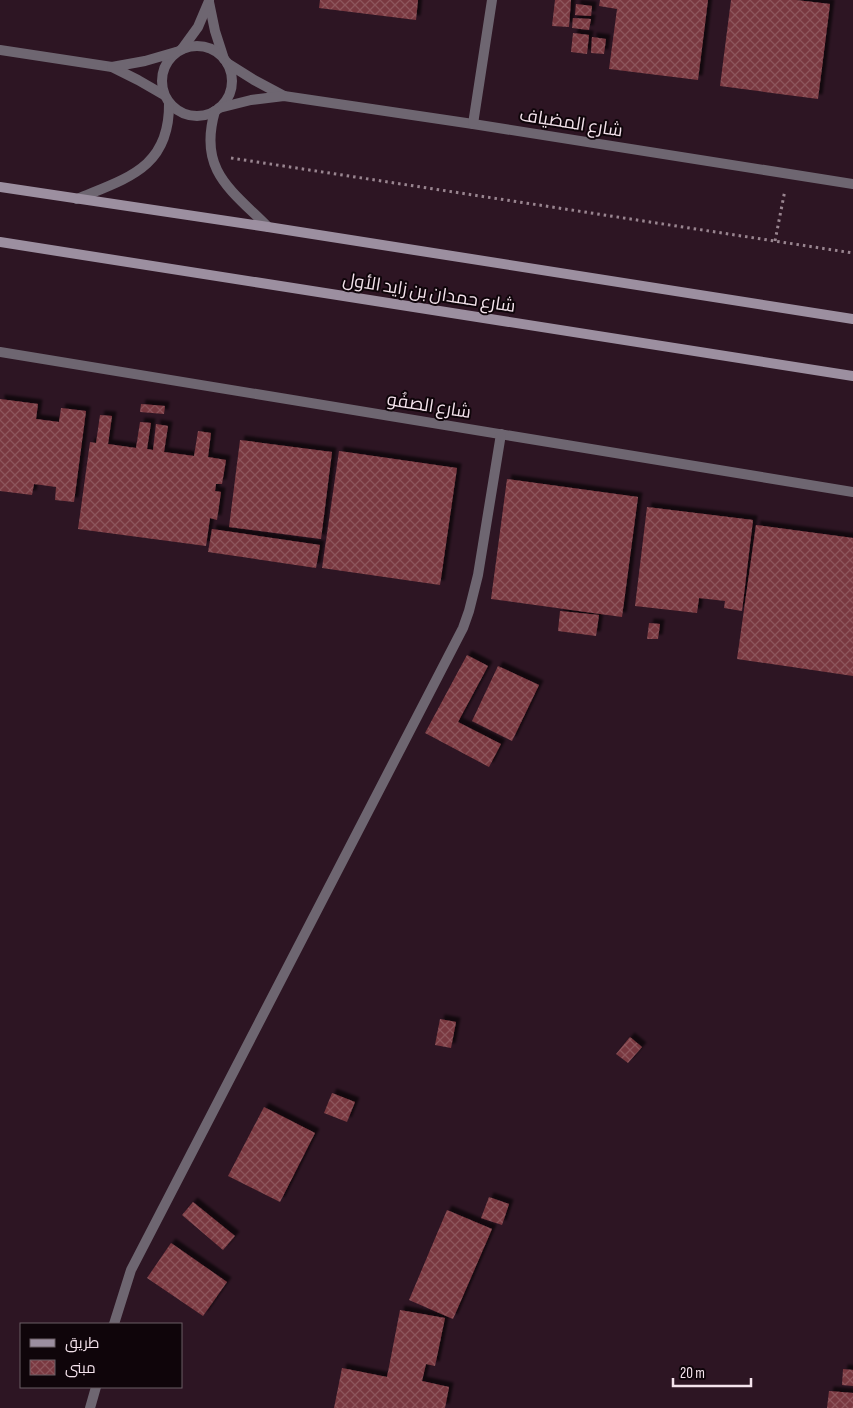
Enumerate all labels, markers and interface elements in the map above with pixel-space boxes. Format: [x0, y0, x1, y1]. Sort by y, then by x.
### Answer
street label: شارع المضياف [518, 104, 624, 143]
street label: شارع حمدان بن زايد الأول [341, 269, 517, 318]
street label: شارع الصفُو [385, 388, 473, 424]
legend [20, 1323, 182, 1388]
text: طريق [65, 1334, 99, 1353]
scale bar [673, 1356, 750, 1388]
text: مبنى [65, 1359, 96, 1378]
text: 20 m [680, 1364, 705, 1383]

